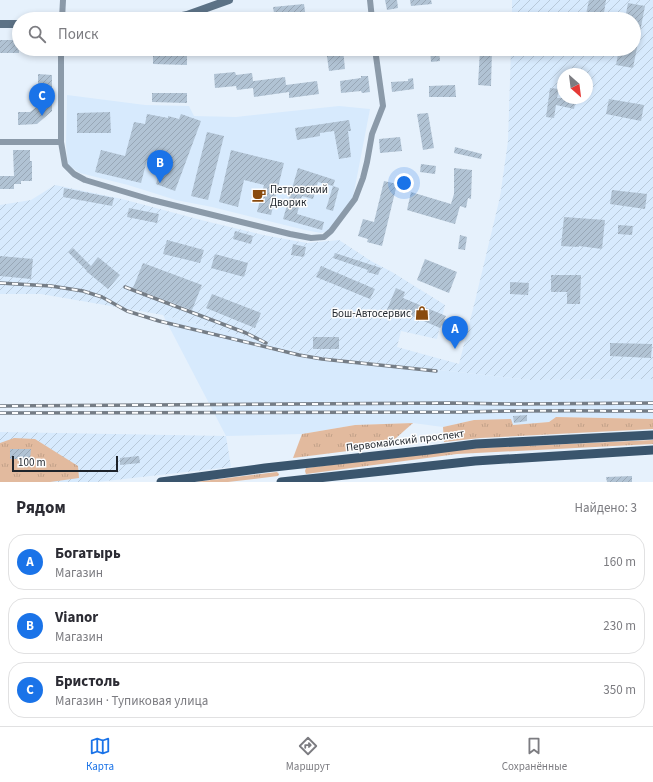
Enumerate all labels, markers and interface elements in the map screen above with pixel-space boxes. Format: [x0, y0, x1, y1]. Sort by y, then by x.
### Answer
search box [12, 12, 641, 56]
icon: search [26, 23, 48, 45]
text: Поиск [58, 24, 99, 45]
north arrow [557, 68, 593, 104]
pin: C [29, 83, 55, 116]
pin: B [147, 150, 173, 183]
your location [394, 173, 414, 193]
place label: Петровский Дворик [270, 182, 328, 210]
cafe icon: Петровский Дворик [251, 187, 267, 203]
shop icon: Бош-Автосервис [414, 305, 430, 321]
place label: Бош-Автосервис [332, 306, 411, 321]
pin: A [442, 316, 468, 349]
street label: Первомайский проспект [345, 426, 465, 455]
scale bar [12, 454, 118, 473]
text: 100 m [18, 455, 46, 470]
text: Рядом [16, 496, 66, 520]
text: Найдено: 3 [575, 499, 637, 517]
text: Богатырь [55, 543, 121, 564]
text: A [26, 553, 34, 571]
text: 160 m [603, 553, 636, 571]
text: Магазин [55, 564, 103, 582]
text: Vianor [55, 607, 98, 628]
text: B [26, 617, 34, 635]
text: 230 m [603, 617, 636, 635]
text: Магазин [55, 628, 103, 646]
text: Бристоль [55, 671, 120, 692]
text: C [26, 681, 34, 699]
text: 350 m [603, 681, 636, 699]
text: Магазин · Тупиковая улица [55, 692, 208, 710]
tab: Карта [86, 735, 114, 774]
tab: Маршрут [286, 735, 330, 774]
tab: Сохранённые [502, 735, 567, 774]

